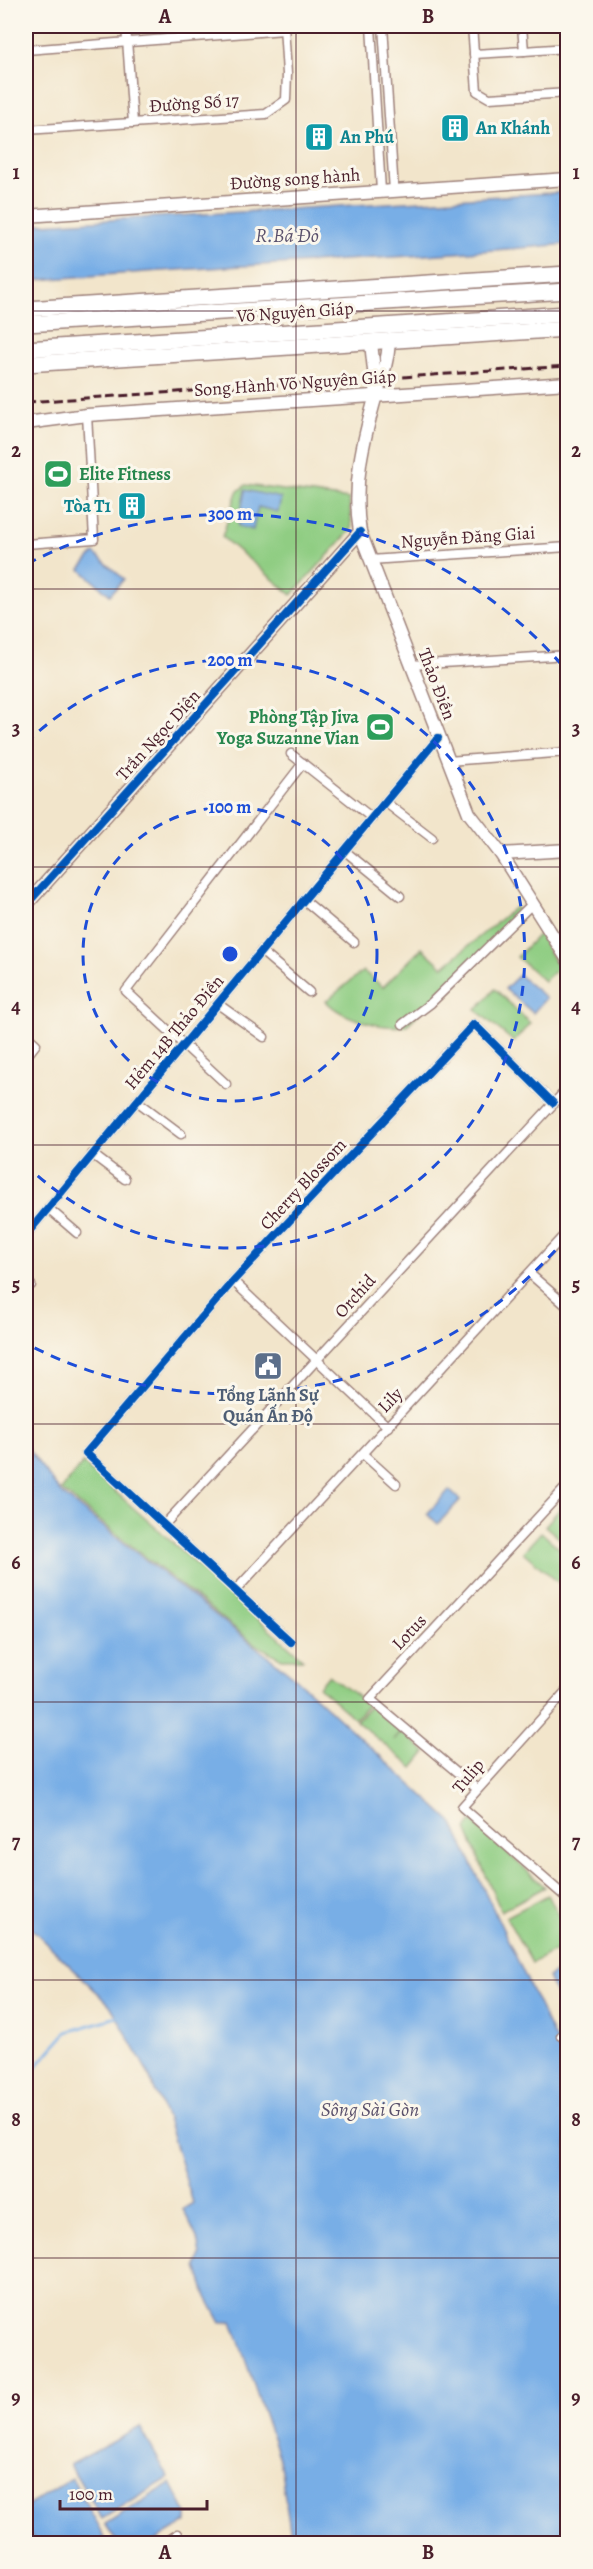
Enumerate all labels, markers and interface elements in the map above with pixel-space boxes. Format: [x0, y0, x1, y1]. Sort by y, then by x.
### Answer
text: A [158, 3, 172, 30]
text: B [422, 3, 434, 30]
street label: Đường Số 17 [148, 88, 240, 118]
building icon: An Khánh [439, 112, 471, 144]
place label: An Khánh [475, 116, 550, 140]
building icon: An Phú [303, 121, 335, 153]
place label: An Phú [339, 125, 394, 149]
text: 1 [12, 159, 20, 186]
text: 1 [572, 159, 580, 186]
street label: Đường song hành [229, 162, 361, 196]
water label: R.Bá Đỏ [255, 222, 319, 249]
street label: Võ Nguyên Giáp [235, 296, 354, 328]
street label: Song Hành Võ Nguyên Giáp [193, 364, 397, 402]
text: 2 [11, 437, 21, 464]
text: 2 [571, 437, 581, 464]
sports icon: Elite Fitness [42, 458, 74, 490]
place label: Elite Fitness [79, 462, 171, 486]
building icon: Tòa T1 [116, 490, 148, 522]
place label: Tòa T1 [64, 494, 112, 518]
text: 300 m [208, 502, 252, 526]
street label: Nguyễn Đăng Giai [400, 520, 536, 554]
street label: Thảo Điền [412, 645, 462, 723]
text: 200 m [207, 648, 253, 672]
street label: Trần Ngọc Diện [111, 684, 206, 786]
place label: Phòng Tập Jiva Yoga Suzanne Vian [216, 705, 359, 750]
sports icon: Phòng Tập Jiva Yoga Suzanne Vian [364, 711, 396, 743]
text: 3 [12, 715, 20, 742]
text: 3 [572, 715, 580, 742]
text: 100 m [209, 795, 251, 819]
centre of rings [220, 944, 240, 964]
street label: Hẻm 14B Thảo Điền [119, 969, 229, 1094]
text: 4 [11, 993, 21, 1020]
text: 4 [571, 993, 581, 1020]
street label: Cherry Blossom [254, 1133, 352, 1235]
street label: Orchid [329, 1269, 381, 1323]
text: 5 [12, 1271, 20, 1298]
text: 5 [572, 1271, 580, 1298]
public building icon: Tổng Lãnh Sự Quán Ấn Độ [252, 1350, 284, 1382]
street label: Lily [372, 1381, 409, 1418]
place label: Tổng Lãnh Sự Quán Ấn Độ [217, 1383, 320, 1428]
text: 6 [11, 1549, 21, 1576]
text: 6 [571, 1549, 581, 1576]
street label: Lotus [386, 1609, 432, 1655]
street label: Tulip [447, 1754, 489, 1798]
text: 7 [12, 1828, 21, 1855]
text: 7 [572, 1828, 581, 1855]
water label: Sông Sài Gòn [321, 2096, 419, 2123]
text: 8 [11, 2106, 21, 2133]
text: 8 [571, 2106, 581, 2133]
text: 9 [11, 2384, 21, 2411]
text: 9 [571, 2384, 581, 2411]
scale bar [60, 2473, 207, 2511]
text: 100 m [69, 2482, 113, 2506]
text: A [158, 2539, 172, 2566]
text: B [422, 2539, 434, 2566]

